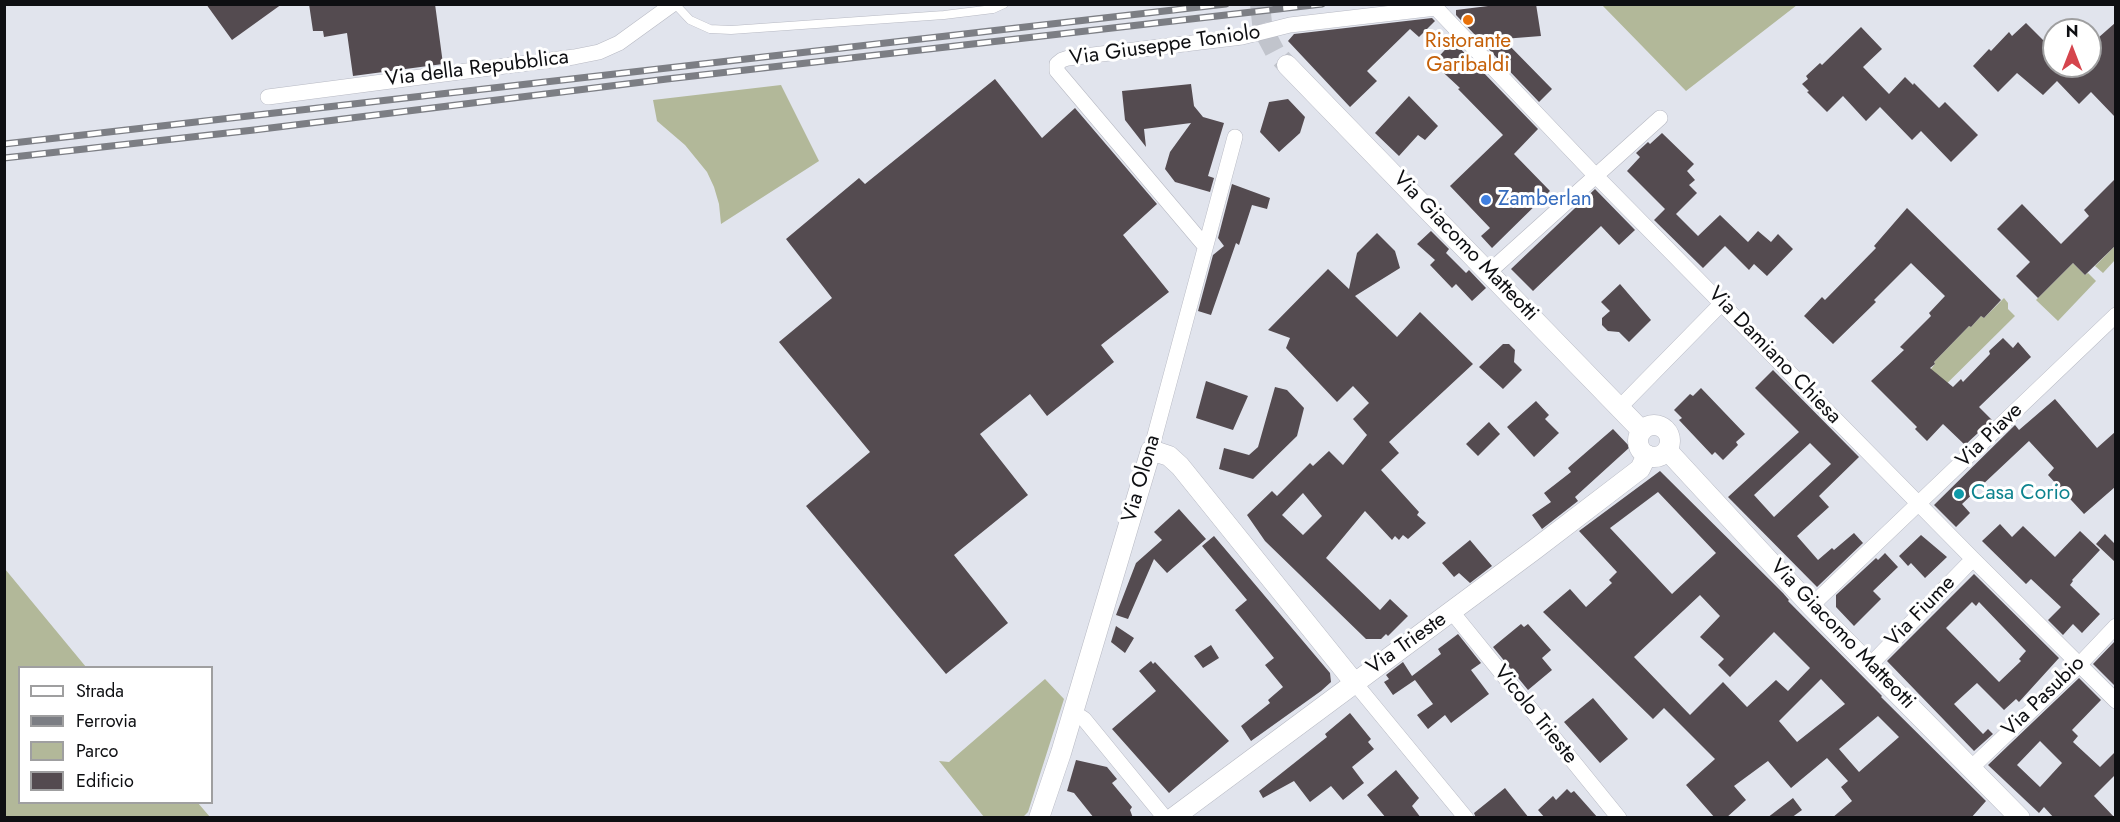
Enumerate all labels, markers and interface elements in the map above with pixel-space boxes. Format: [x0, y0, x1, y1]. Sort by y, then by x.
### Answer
marker: Ristorante Garibaldi [1461, 13, 1475, 27]
north arrow [2042, 18, 2102, 78]
street label: Via Giuseppe Toniolo [1068, 20, 1262, 72]
text: N [2066, 20, 2078, 43]
place label: Ristorante Garibaldi [1425, 29, 1511, 79]
street label: Via della Repubblica [384, 45, 570, 93]
street label: Via Giacomo Matteotti [1387, 167, 1543, 327]
place label: Zamberlan [1498, 187, 1592, 213]
marker: Zamberlan [1479, 193, 1493, 207]
street label: Via Damiano Chiesa [1702, 282, 1846, 430]
street label: Via Piave [1952, 398, 2028, 474]
street label: Via Olona [1118, 432, 1166, 526]
place label: Casa Corio [1971, 481, 2070, 507]
marker: Casa Corio [1952, 487, 1966, 501]
street label: Via Giacomo Matteotti [1764, 555, 1920, 715]
street label: Via Fiume [1881, 571, 1961, 653]
street label: Via Trieste [1362, 607, 1452, 681]
street label: Via Pasubio [1997, 651, 2091, 743]
street label: Vicolo Trieste [1488, 661, 1582, 769]
legend [18, 666, 213, 804]
text: Strada [76, 678, 124, 704]
text: Ferrovia [76, 708, 137, 734]
text: Parco [76, 738, 118, 764]
text: Edificio [76, 768, 134, 794]

